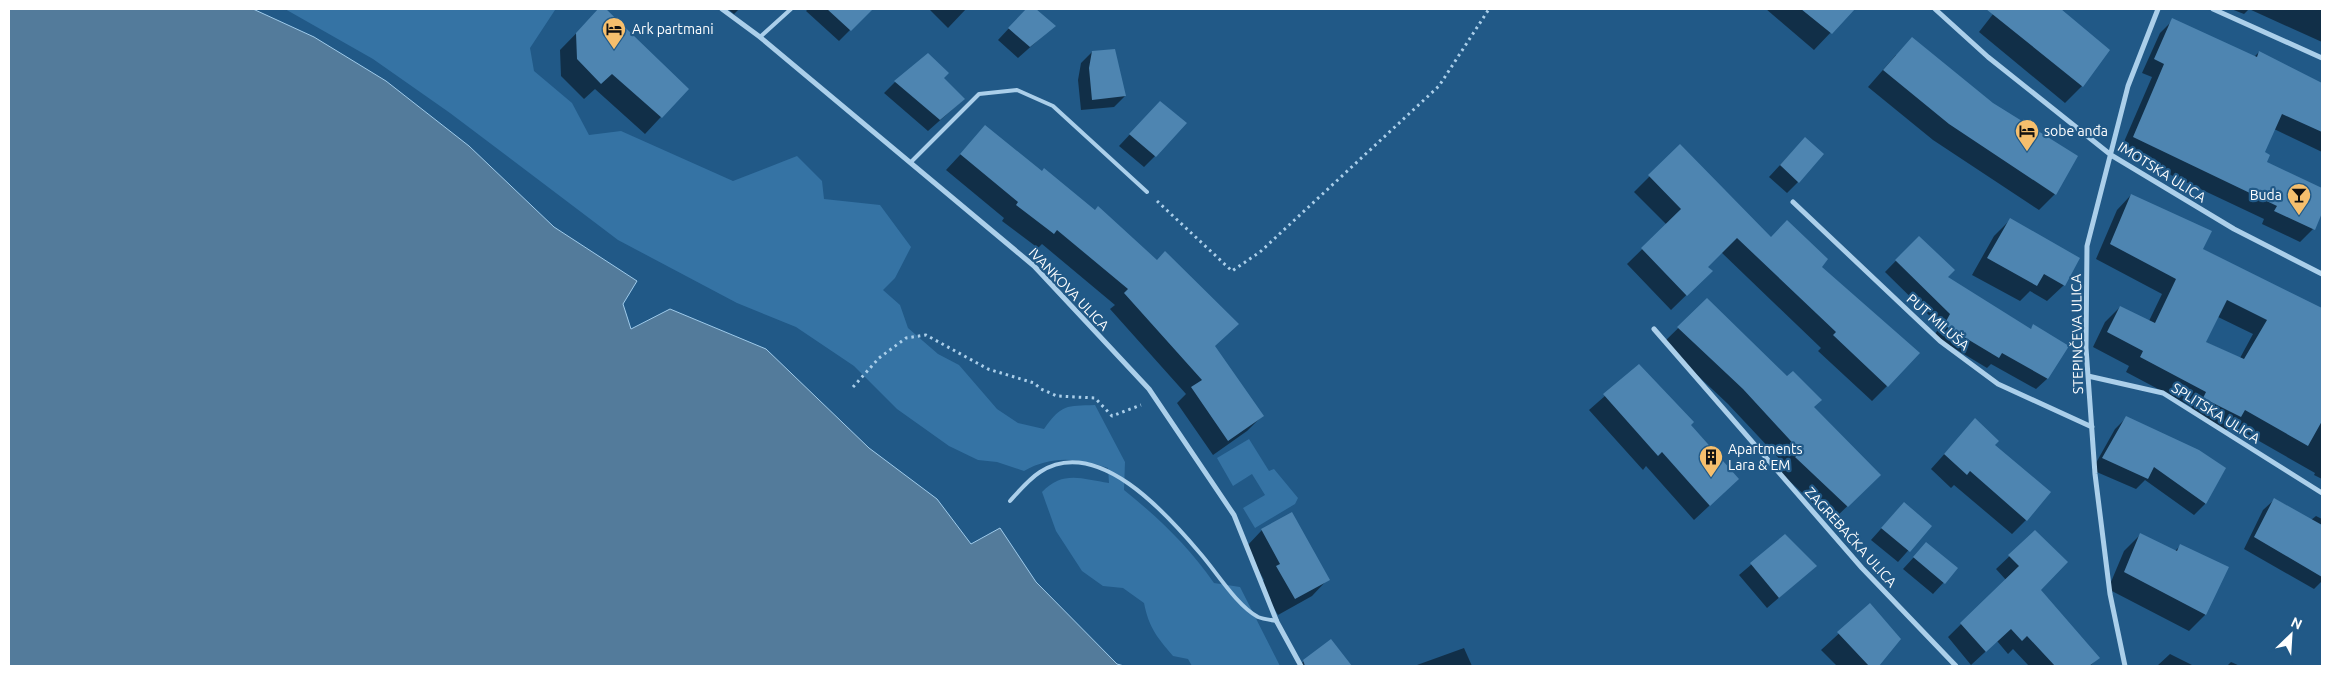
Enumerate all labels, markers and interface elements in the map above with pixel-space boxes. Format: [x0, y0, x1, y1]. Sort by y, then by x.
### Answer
hotel icon: Ark partmani [601, 16, 627, 50]
place label: Ark partmani [632, 21, 714, 37]
hotel icon: sobe anđa [2014, 118, 2040, 152]
place label: sobe anđa [2044, 123, 2108, 139]
street label: IMOTSKA ULICA [2115, 138, 2209, 206]
bar icon: Buda [2286, 182, 2312, 216]
place label: Buda [2250, 187, 2282, 203]
street label: IVANKOVA ULICA [1026, 244, 1112, 334]
street label: STEPINČEVA ULICA [2067, 274, 2086, 394]
street label: PUT MILUŠA [1903, 290, 1973, 354]
street label: SPLITSKA ULICA [2169, 379, 2263, 447]
place label: Apartments Lara & EM [1728, 441, 1803, 473]
building icon: Apartments Lara & EM [1698, 444, 1724, 478]
street label: ZAGREBAČKA ULICA [1802, 483, 1901, 590]
north arrow [2266, 610, 2316, 660]
text: N [2288, 614, 2305, 633]

